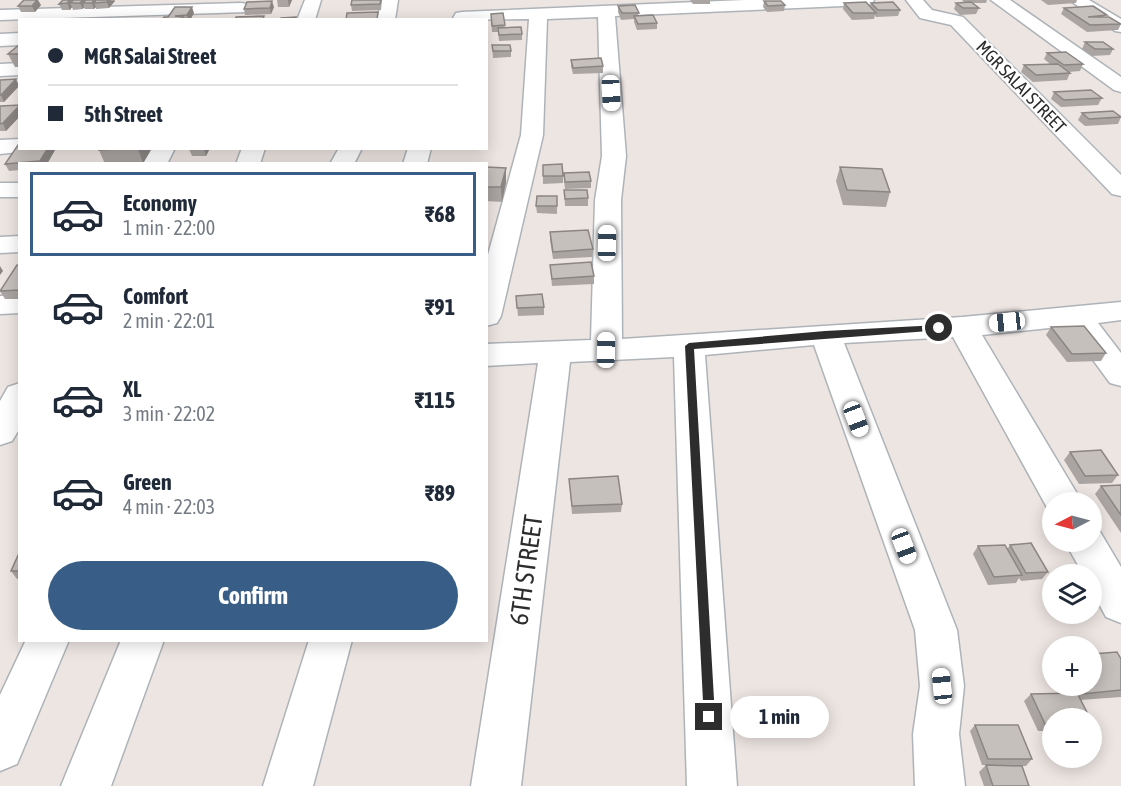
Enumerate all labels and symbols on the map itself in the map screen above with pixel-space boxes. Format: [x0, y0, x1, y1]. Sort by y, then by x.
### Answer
street label: MGR SALAI STREET [972, 36, 1071, 137]
car [601, 75, 621, 111]
car [598, 225, 616, 261]
car [988, 311, 1026, 333]
route start [925, 314, 952, 341]
car [597, 332, 615, 368]
car [841, 399, 871, 439]
north arrow [1042, 492, 1102, 552]
street label: 6TH STREET [503, 512, 549, 627]
car [889, 526, 919, 566]
car [931, 667, 953, 705]
callout: 1 min [730, 696, 829, 738]
route end [695, 703, 722, 730]

